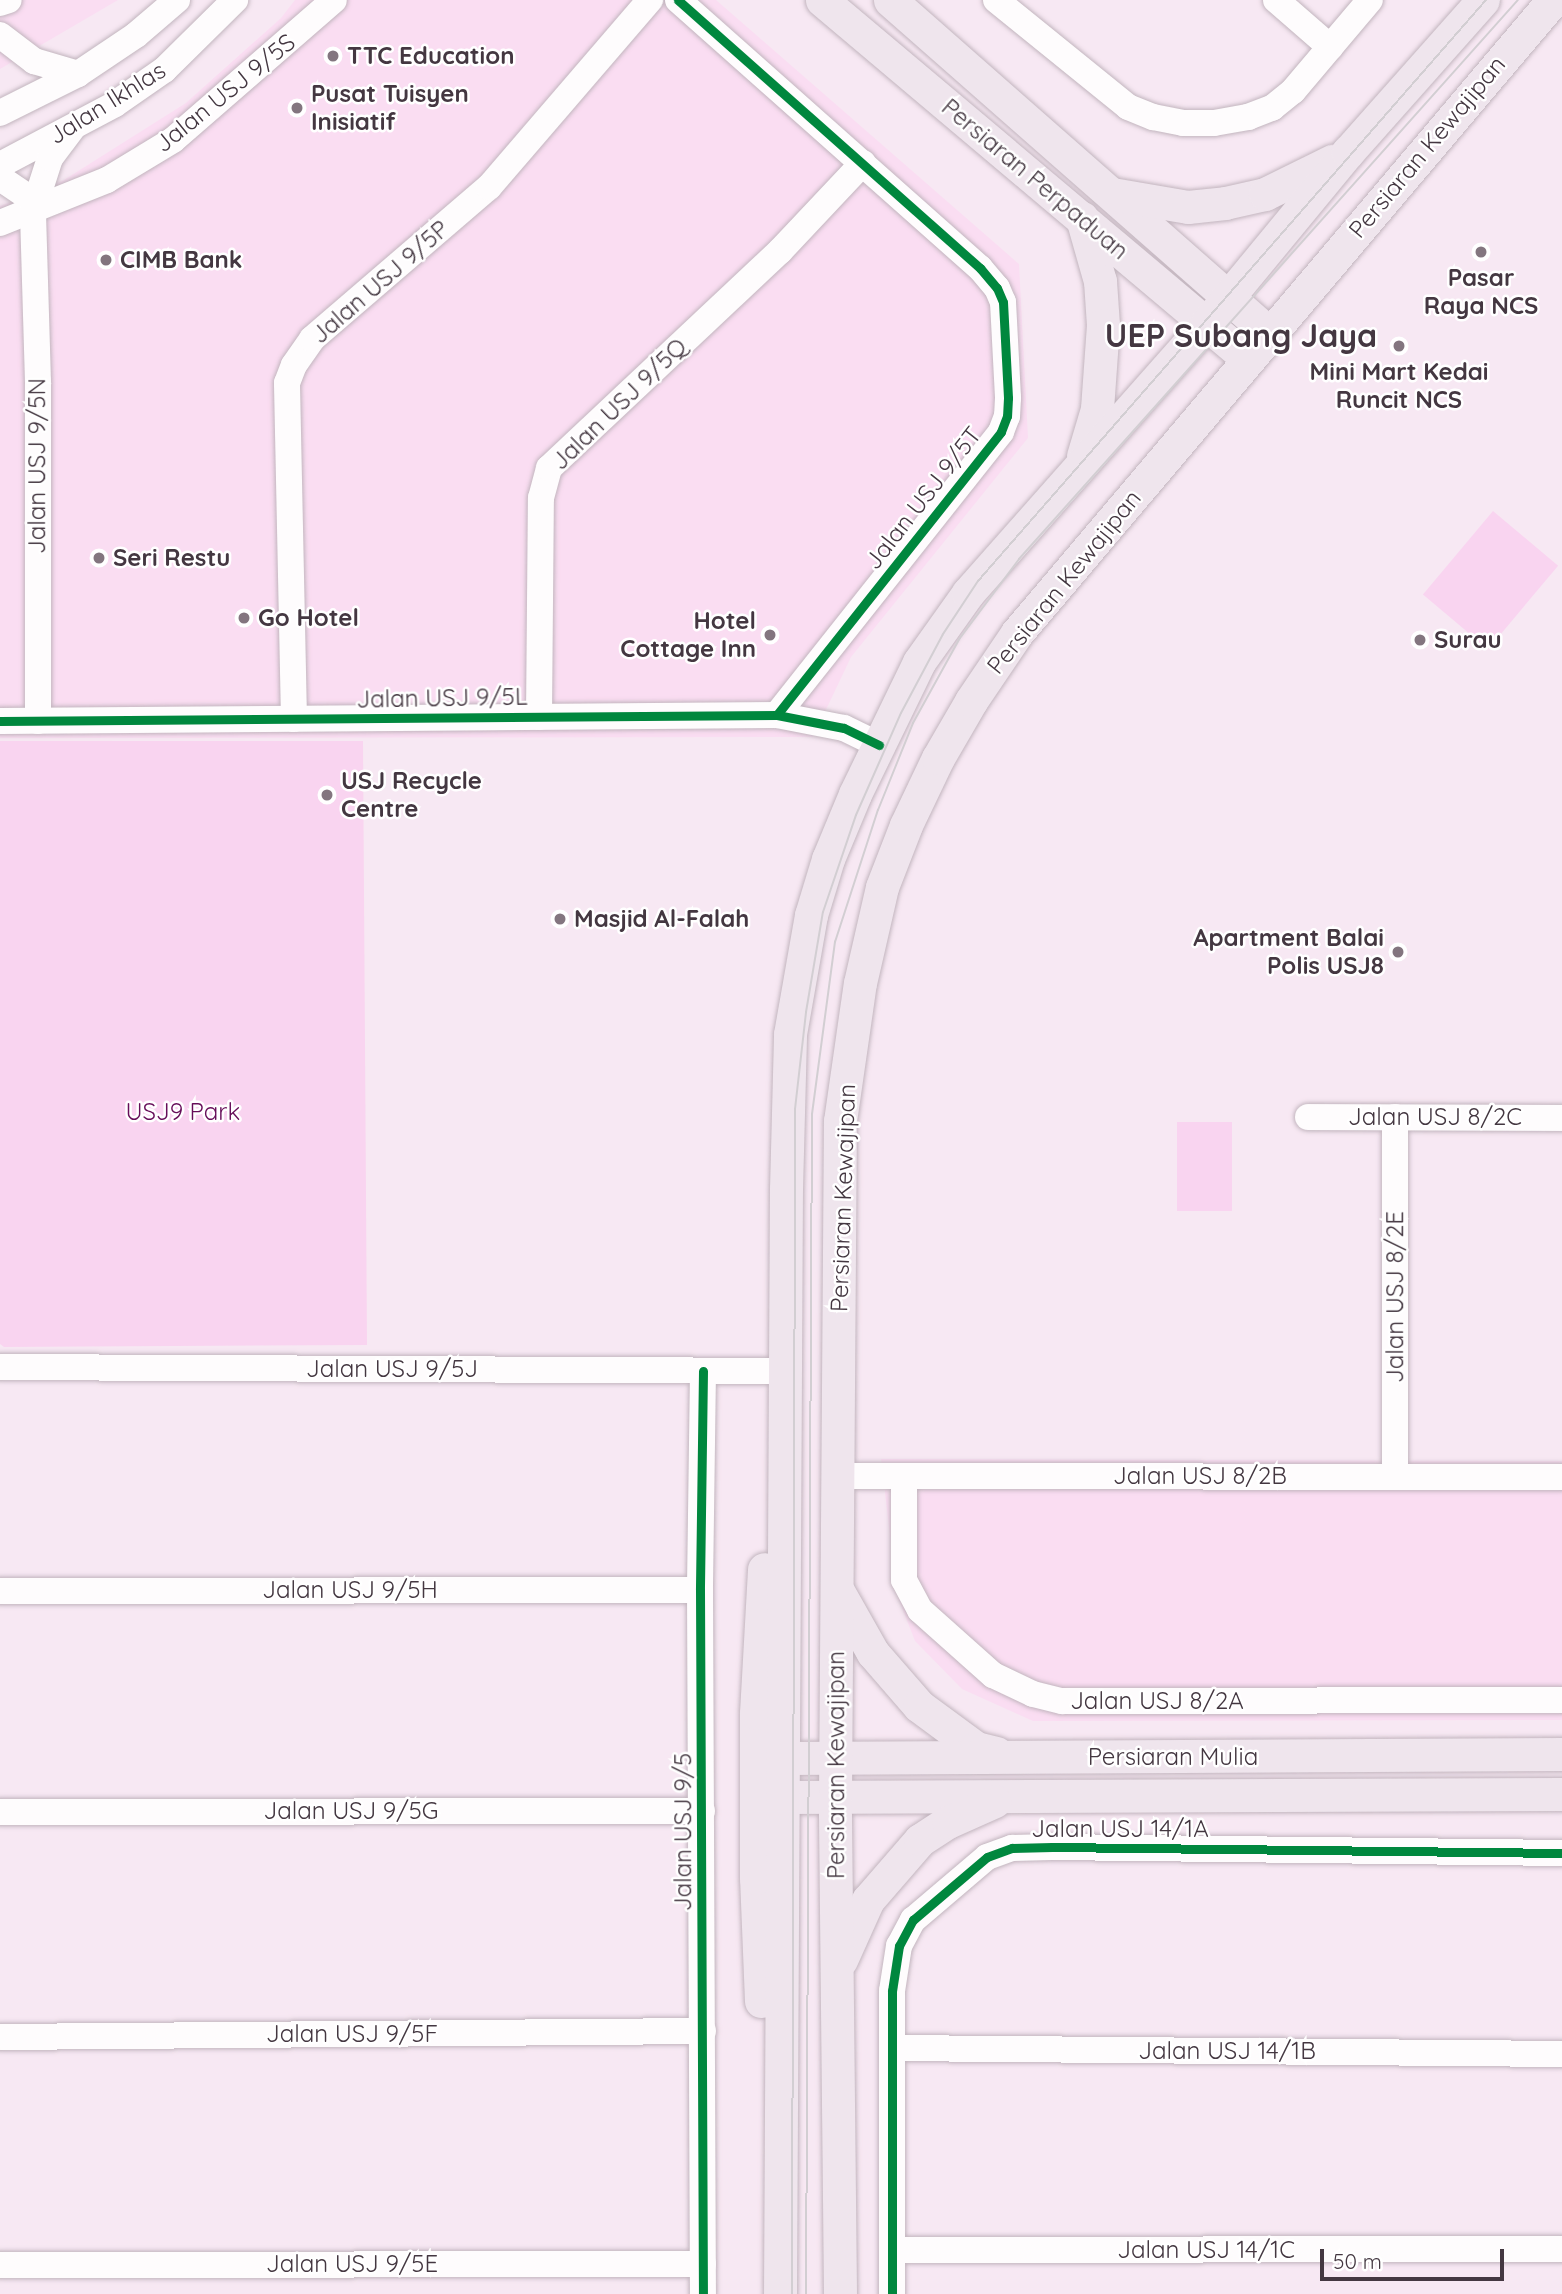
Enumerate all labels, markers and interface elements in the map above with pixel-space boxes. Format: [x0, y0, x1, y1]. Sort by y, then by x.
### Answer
street label: Jalan USJ 9/5S [149, 28, 301, 158]
place label: TTC Education [347, 42, 515, 70]
marker: TTC Education [325, 48, 341, 64]
street label: Persiaran Kewajipan [1343, 50, 1511, 244]
street label: Jalan Ikhlas [43, 56, 171, 150]
place label: Pusat Tuisyen Inisiatif [311, 80, 469, 136]
street label: Persiaran Perpaduan [936, 93, 1134, 265]
marker: Pusat Tuisyen Inisiatif [289, 100, 305, 116]
street label: Jalan USJ 9/5P [305, 214, 455, 350]
marker: Pasar Raya NCS [1473, 244, 1489, 260]
place label: CIMB Bank [120, 246, 242, 274]
marker: CIMB Bank [98, 252, 114, 268]
place label: Pasar Raya NCS [1424, 264, 1538, 320]
district label: UEP Subang Jaya [1105, 316, 1377, 354]
street label: Jalan USJ 9/5Q [545, 332, 693, 476]
marker: Mini Mart Kedai Runcit NCS [1391, 338, 1407, 354]
place label: Mini Mart Kedai Runcit NCS [1310, 358, 1488, 414]
street label: Jalan USJ 9/5N [23, 378, 51, 554]
street label: Jalan USJ 9/5T [858, 421, 988, 575]
street label: Persiaran Kewajipan [981, 484, 1147, 680]
place label: Seri Restu [113, 544, 230, 572]
marker: Seri Restu [91, 550, 107, 566]
place label: Go Hotel [258, 604, 359, 632]
place label: Hotel Cottage Inn [620, 607, 756, 663]
marker: Go Hotel [236, 610, 252, 626]
place label: Surau [1434, 626, 1501, 654]
marker: Hotel Cottage Inn [762, 627, 778, 643]
marker: Surau [1412, 632, 1428, 648]
street label: Jalan USJ 9/5L [356, 682, 528, 714]
place label: USJ Recycle Centre [341, 767, 482, 823]
marker: USJ Recycle Centre [319, 787, 335, 803]
place label: Masjid Al-Falah [574, 905, 749, 933]
marker: Masjid Al-Falah [552, 911, 568, 927]
place label: Apartment Balai Polis USJ8 [1193, 924, 1384, 980]
marker: Apartment Balai Polis USJ8 [1390, 944, 1406, 960]
street label: Persiaran Kewajipan [825, 1083, 861, 1313]
park label: USJ9 Park [126, 1098, 240, 1126]
street label: Jalan USJ 8/2C [1348, 1103, 1522, 1131]
street label: Jalan USJ 8/2E [1381, 1211, 1409, 1383]
street label: Jalan USJ 9/5J [306, 1355, 478, 1383]
street label: Jalan USJ 8/2B [1113, 1462, 1287, 1490]
street label: Jalan USJ 9/5H [262, 1576, 438, 1604]
street label: Persiaran Kewajipan [822, 1651, 850, 1879]
street label: Jalan USJ 8/2A [1070, 1687, 1244, 1715]
street label: Persiaran Mulia [1088, 1743, 1258, 1771]
street label: Jalan USJ 9/5 [669, 1753, 697, 1911]
street label: Jalan USJ 9/5G [263, 1797, 439, 1825]
street label: Jalan USJ 14/1A [1031, 1815, 1209, 1843]
street label: Jalan USJ 9/5F [266, 2020, 438, 2048]
street label: Jalan USJ 14/1B [1138, 2037, 1316, 2065]
scale bar [1324, 2234, 1508, 2278]
street label: Jalan USJ 14/1C [1117, 2236, 1295, 2264]
text: 50 m [1333, 2248, 1382, 2274]
street label: Jalan USJ 9/5E [266, 2250, 438, 2278]

